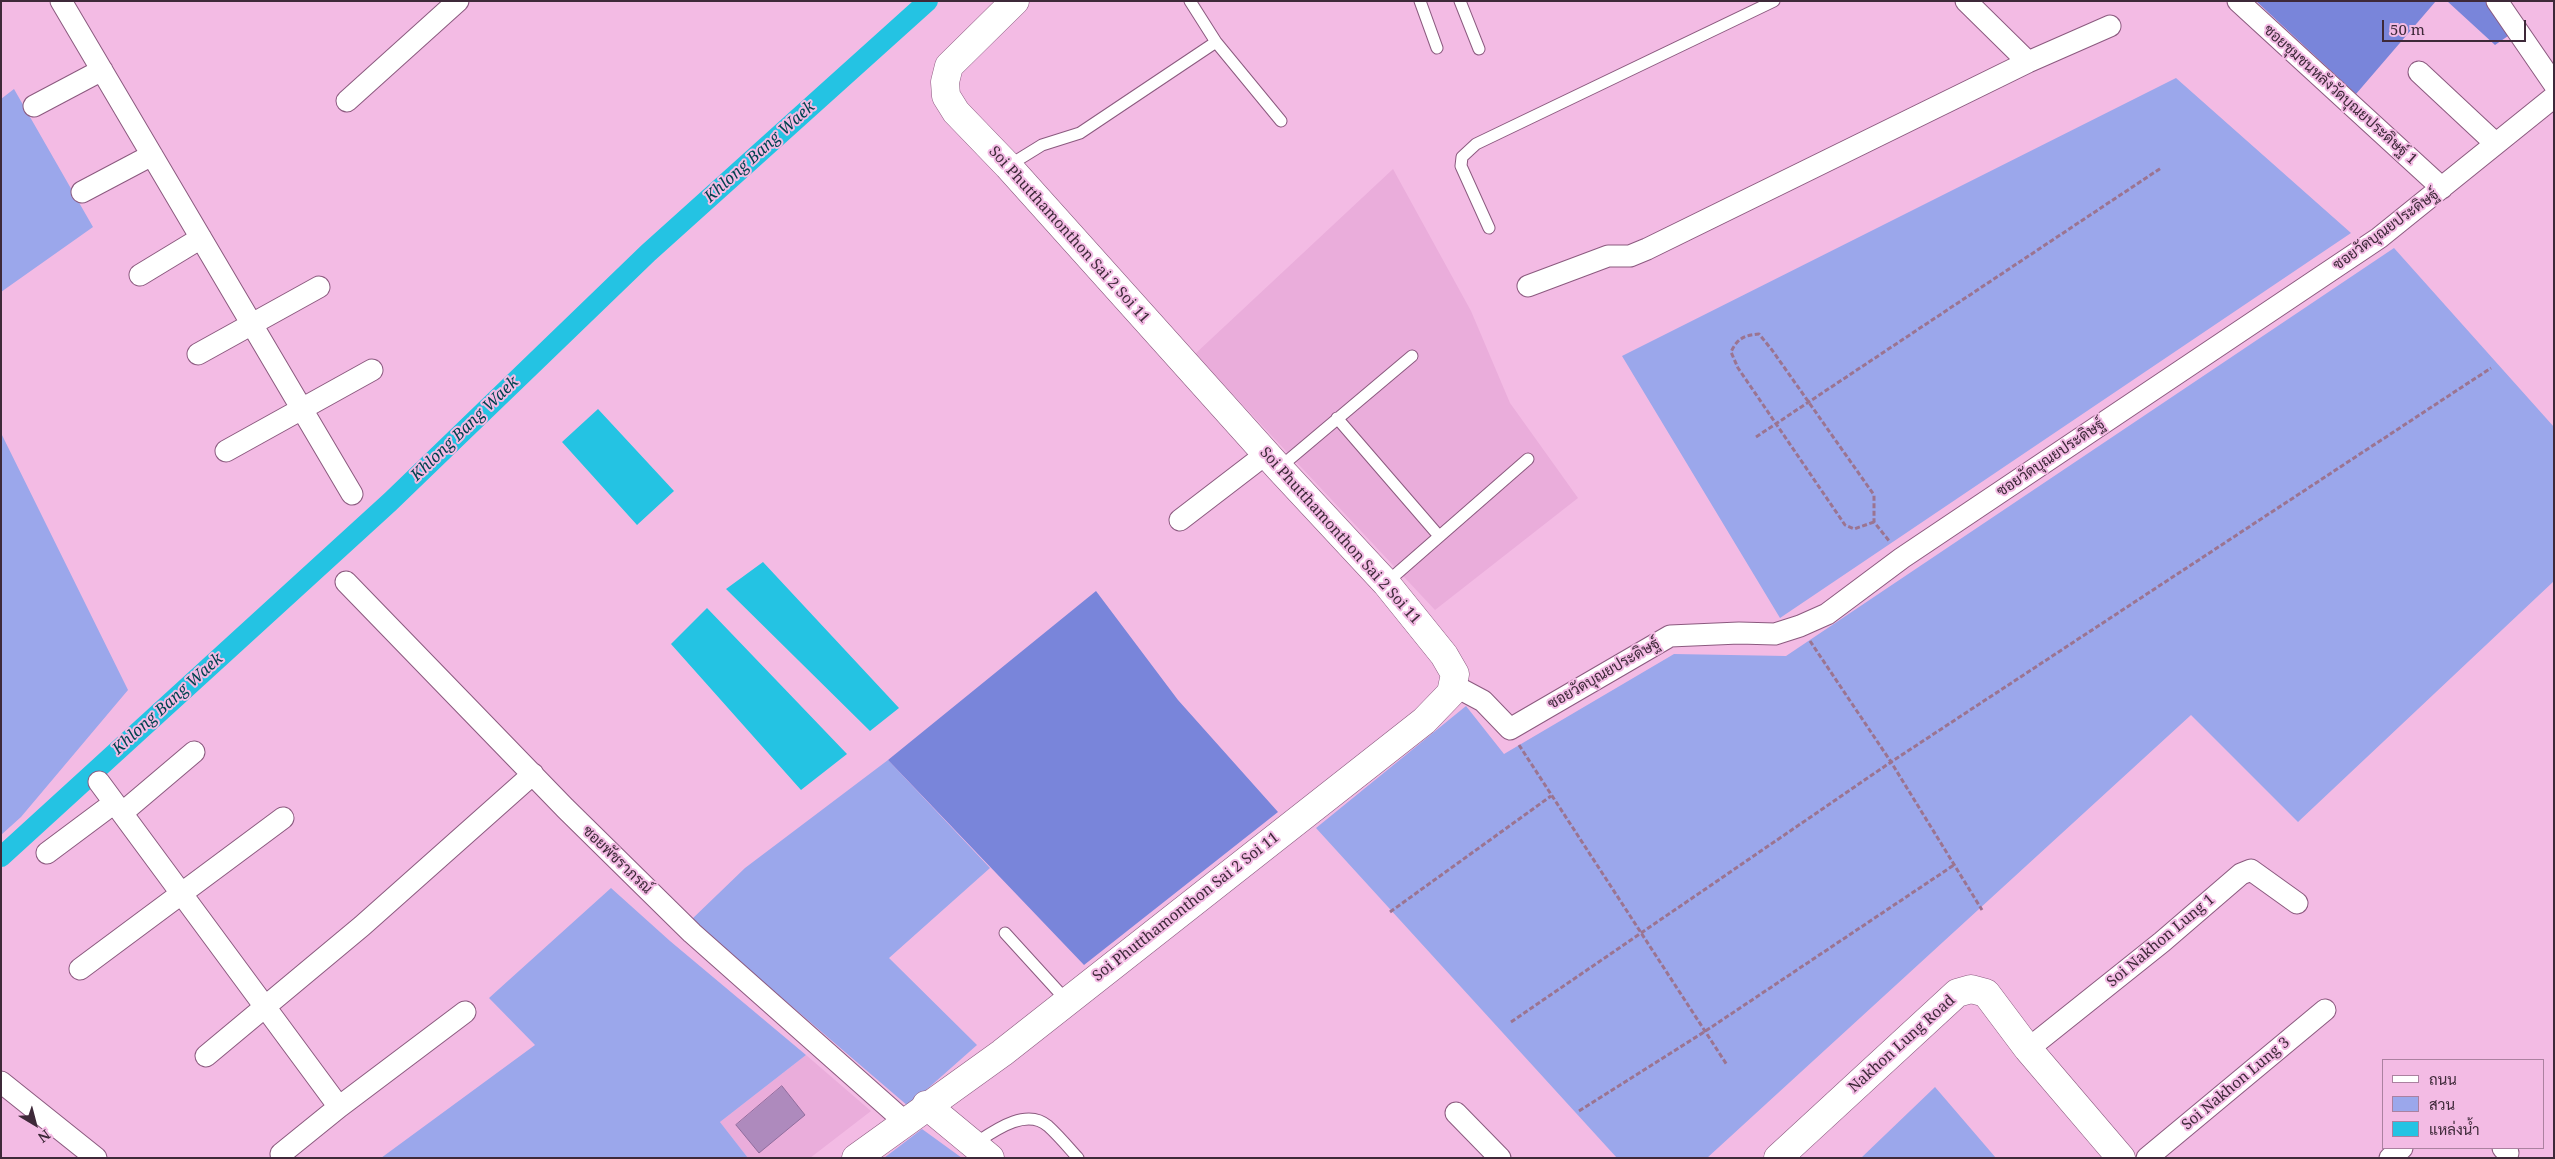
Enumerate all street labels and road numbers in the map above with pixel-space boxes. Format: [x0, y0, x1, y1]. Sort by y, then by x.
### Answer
street label: ซอยชุมชนหลังวัดบุณยประดิษฐ์ 1 [2260, 21, 2420, 169]
street label: Soi Phutthamonthon Sai 2 Soi 11 [985, 143, 1153, 327]
street label: ซอยวัดบุณยประดิษฐ์ [2330, 186, 2442, 274]
street label: ซอยวัดบุณยประดิษฐ์ [1994, 415, 2108, 501]
street label: Soi Phutthamonthon Sai 2 Soi 11 [1256, 444, 1424, 628]
street label: ซอยวัดบุณยประดิษฐ์ [1545, 635, 1663, 713]
street label: ซอยพัชราภรณ์ [578, 822, 656, 898]
street label: Soi Phutthamonthon Sai 2 Soi 11 [1089, 829, 1283, 985]
street label: Soi Nakhon Lung 1 [2104, 891, 2218, 991]
street label: Nakhon Lung Road [1845, 991, 1959, 1097]
street label: Soi Nakhon Lung 3 [2179, 1034, 2293, 1134]

